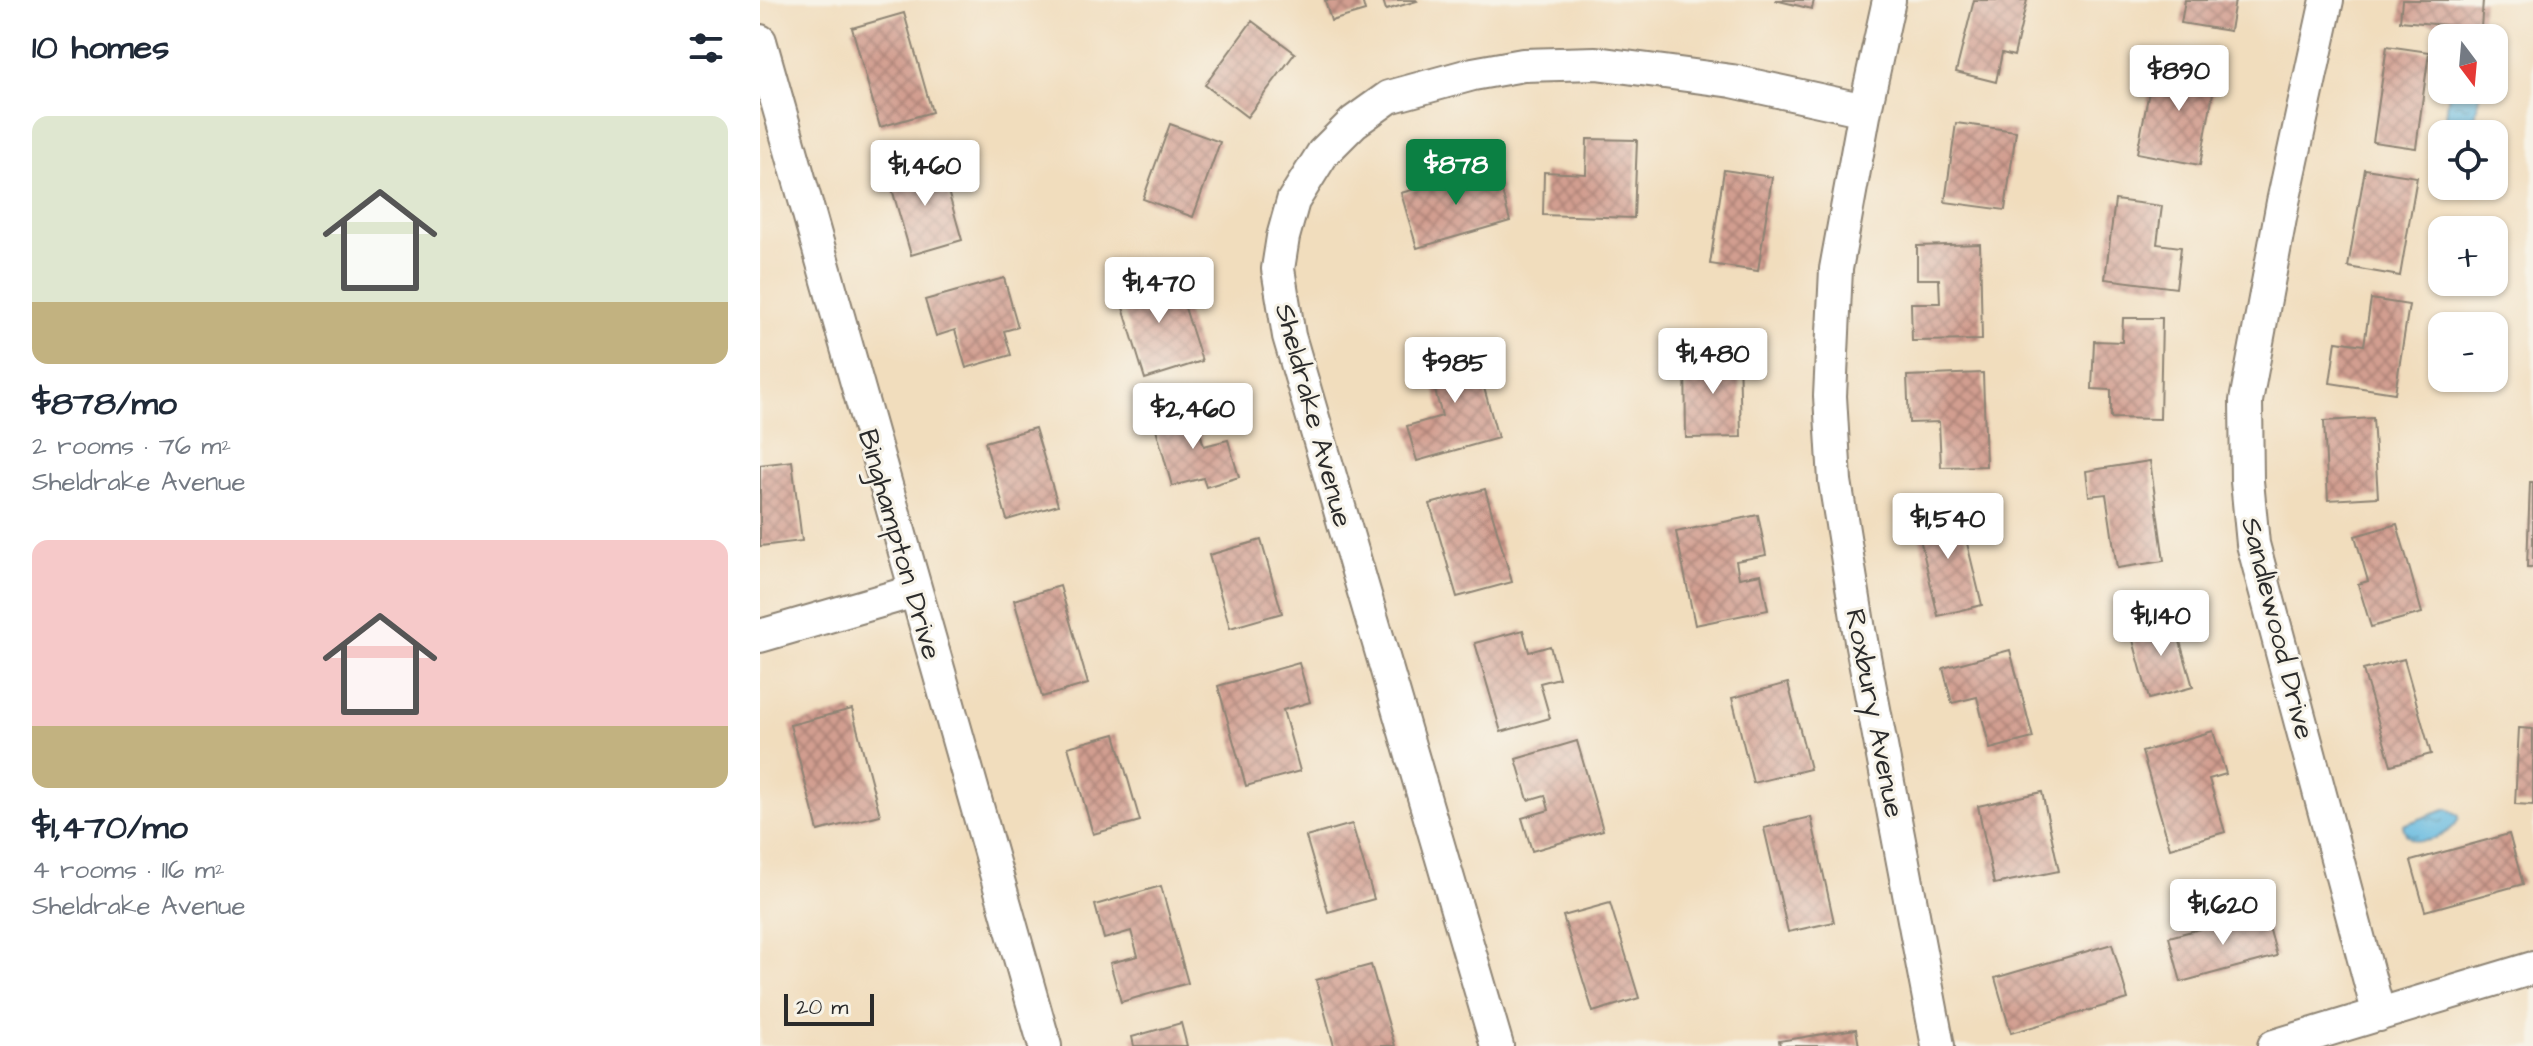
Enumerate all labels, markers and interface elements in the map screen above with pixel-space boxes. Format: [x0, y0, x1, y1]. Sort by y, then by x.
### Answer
text: 10 homes [32, 24, 169, 72]
north arrow [2428, 24, 2508, 104]
map controls [2428, 24, 2508, 392]
icon: filters [684, 26, 728, 70]
pin: $890 [2132, 45, 2226, 113]
text: $890 [2148, 53, 2210, 89]
button: locate [2428, 120, 2508, 200]
pin: $878 [1409, 139, 1503, 207]
pin: $1,460 [860, 140, 990, 208]
text: $878 [1424, 147, 1488, 183]
text: $1,460 [889, 148, 961, 184]
icon: home [308, 168, 452, 312]
button: + [2428, 216, 2508, 296]
pin: $1,470 [1094, 257, 1224, 325]
text: $1,470 [1123, 265, 1195, 301]
street label: Sheldrake Avenue [1265, 299, 1362, 532]
button: − [2428, 312, 2508, 392]
pin: $1,480 [1648, 328, 1778, 396]
text: $1,480 [1676, 336, 1750, 372]
pin: $985 [1408, 337, 1502, 405]
text: $985 [1423, 345, 1487, 381]
text: $878/mo [32, 380, 177, 428]
pin: $2,460 [1128, 383, 1258, 451]
text: $2,460 [1151, 391, 1235, 427]
street label: Binghampton Drive [847, 425, 951, 664]
text: 2 rooms · 76 m² [32, 428, 231, 464]
text: Sheldrake Avenue [32, 464, 246, 500]
pin: $1,540 [1883, 493, 2013, 561]
text: $1,540 [1911, 501, 1985, 537]
street label: Sandlewood Drive [2231, 513, 2324, 743]
pin: $1,140 [2096, 590, 2226, 658]
icon: home [308, 592, 452, 736]
text: $1,140 [2131, 598, 2191, 634]
street label: Roxbury Avenue [1833, 606, 1914, 821]
text: $1,470/mo [32, 804, 188, 852]
text: 4 rooms · 116 m² [32, 852, 225, 888]
pin: $1,620 [2158, 879, 2288, 947]
text: $1,620 [2188, 887, 2258, 923]
text: Sheldrake Avenue [32, 888, 246, 924]
scale bar [784, 990, 874, 1026]
text: 20 m [796, 992, 848, 1023]

